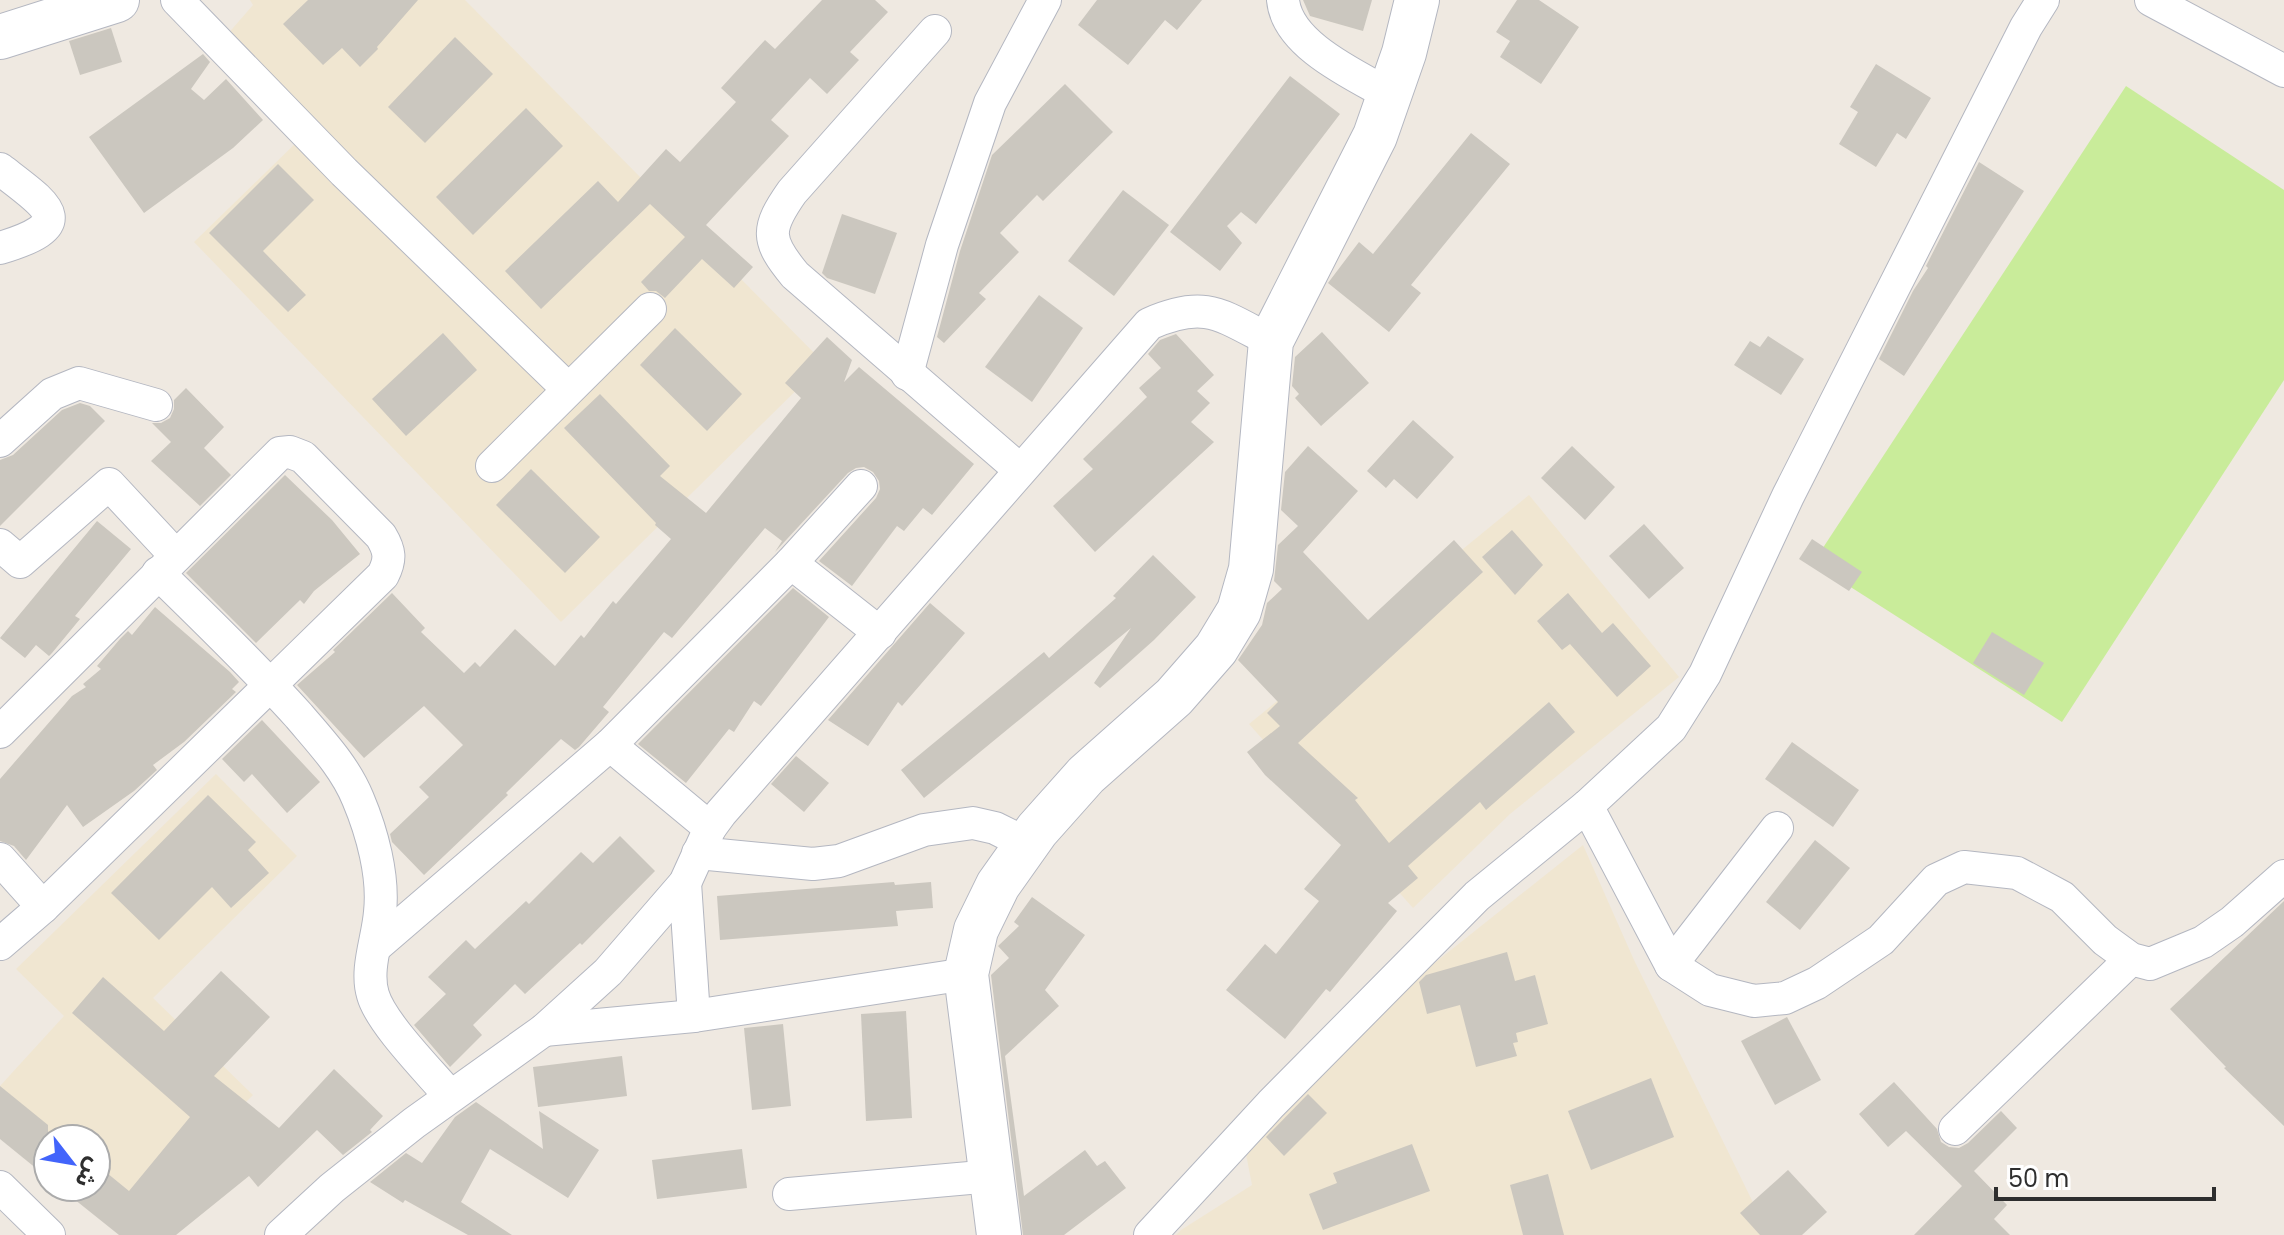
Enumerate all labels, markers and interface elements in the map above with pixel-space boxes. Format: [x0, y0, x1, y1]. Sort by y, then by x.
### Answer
north arrow [32, 1123, 112, 1203]
scale bar [1996, 1151, 2214, 1201]
text: ش [68, 1152, 110, 1194]
text: 50 m [2008, 1162, 2069, 1195]

